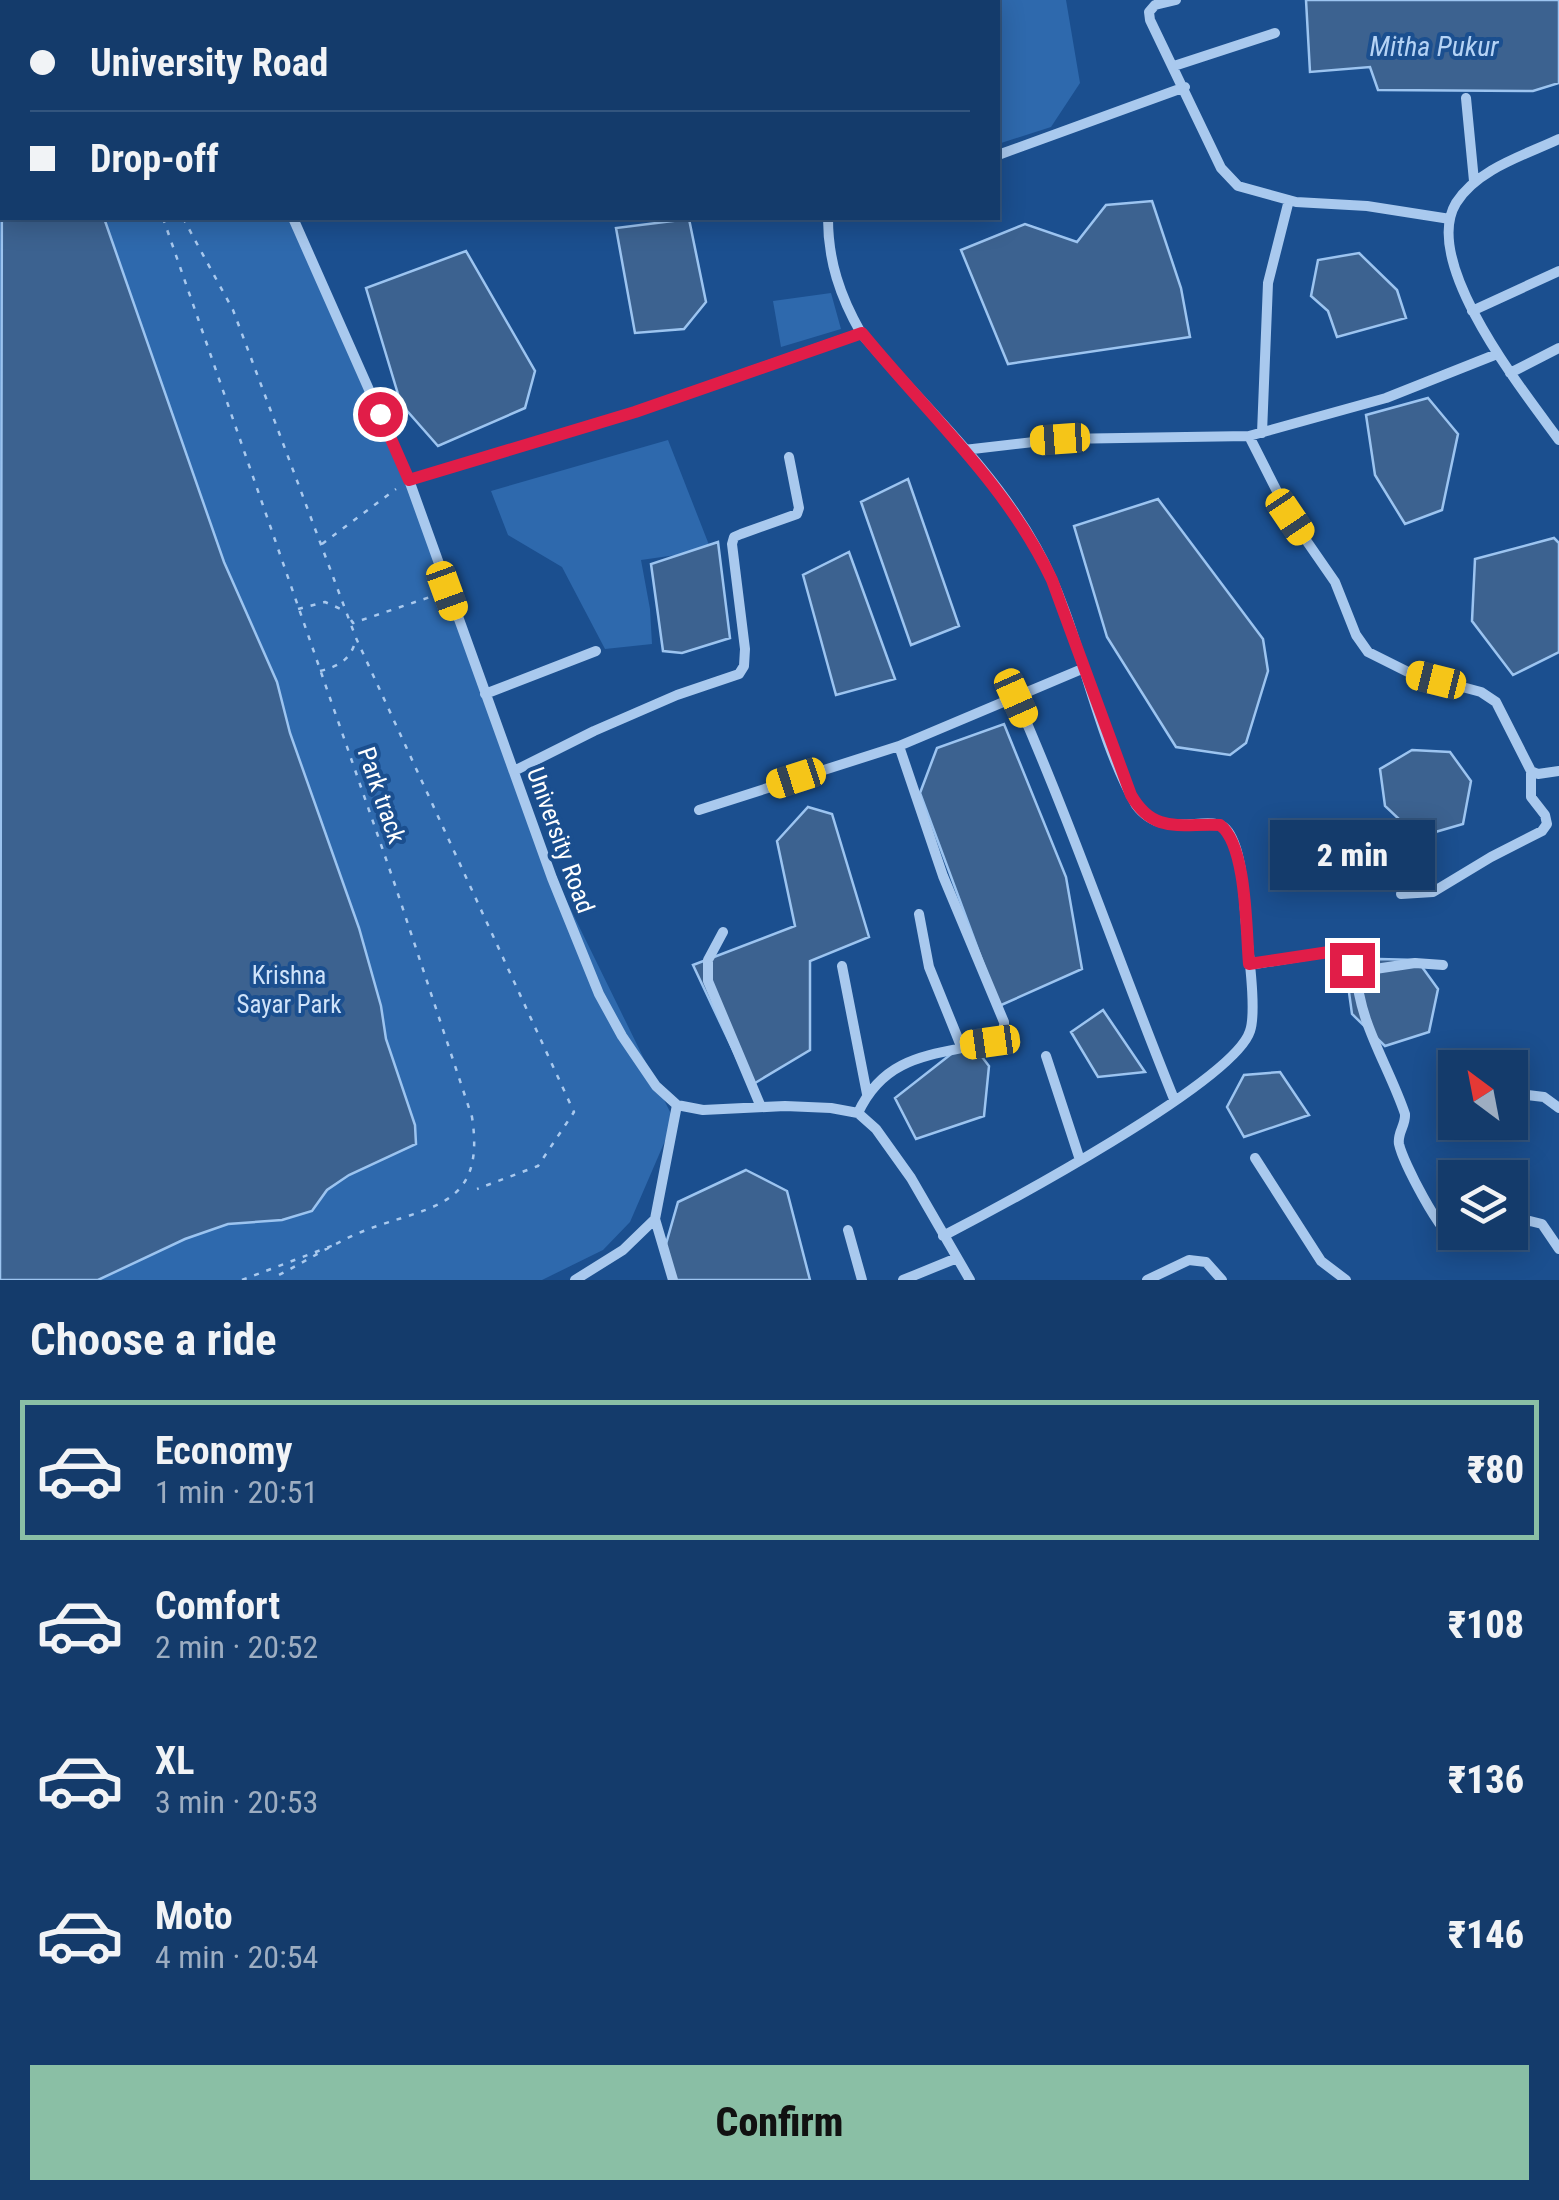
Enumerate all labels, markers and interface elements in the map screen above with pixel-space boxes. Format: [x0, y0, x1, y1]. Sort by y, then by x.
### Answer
water label: Mitha Pukur [1369, 30, 1499, 63]
text: University Road [90, 41, 328, 85]
text: Drop-off [90, 137, 219, 181]
route start [358, 392, 403, 437]
car [1029, 422, 1091, 456]
car [1261, 484, 1319, 550]
car [423, 558, 471, 624]
car [1403, 658, 1469, 702]
car [990, 664, 1042, 732]
street label: Park track [352, 743, 412, 848]
car [763, 754, 829, 802]
street label: University Road [521, 763, 600, 917]
callout: 2 min [1270, 820, 1434, 890]
text: 2 min [1317, 836, 1388, 874]
route end [1330, 943, 1375, 988]
park label: Krishna Sayar Park [237, 961, 342, 1019]
car [958, 1023, 1022, 1061]
north arrow [1438, 1050, 1528, 1140]
map controls [1438, 1050, 1528, 1250]
button: layers [1438, 1160, 1528, 1250]
text: Choose a ride [30, 1313, 277, 1366]
icon: car [35, 1425, 125, 1515]
text: Economy [155, 1429, 292, 1473]
text: ₹80 [1467, 1448, 1524, 1492]
text: 1 min · 20:51 [155, 1473, 318, 1511]
icon: car [35, 1580, 125, 1670]
text: Comfort [155, 1584, 280, 1628]
text: ₹108 [1448, 1603, 1524, 1647]
text: 2 min · 20:52 [155, 1628, 318, 1666]
icon: car [35, 1735, 125, 1825]
text: XL [155, 1739, 194, 1783]
text: ₹136 [1448, 1758, 1524, 1802]
text: 3 min · 20:53 [155, 1783, 318, 1821]
icon: car [35, 1890, 125, 1980]
text: Moto [155, 1894, 233, 1938]
text: ₹146 [1448, 1913, 1524, 1957]
text: 4 min · 20:54 [155, 1938, 318, 1976]
button: Confirm [30, 2065, 1529, 2180]

